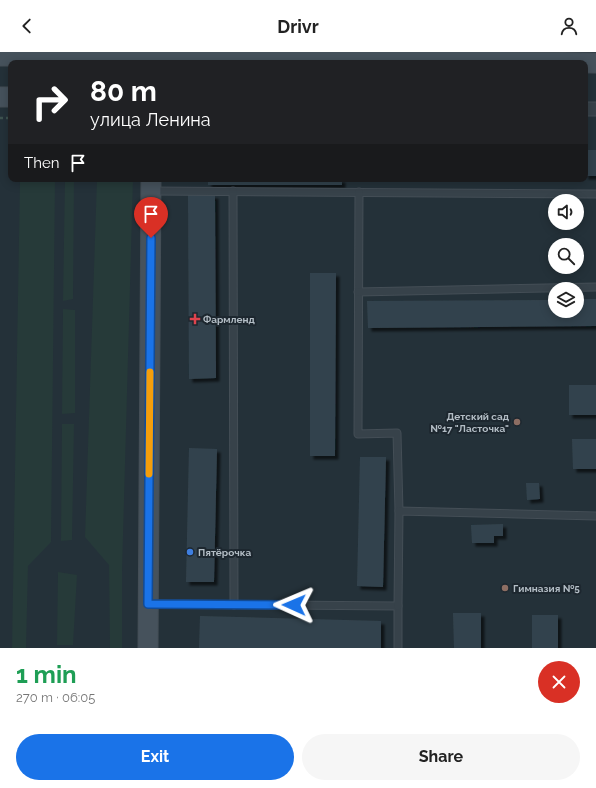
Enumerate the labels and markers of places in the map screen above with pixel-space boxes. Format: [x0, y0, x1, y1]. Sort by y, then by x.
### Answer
pin [134, 197, 168, 238]
marker: Фармленд [190, 314, 200, 324]
place label: Фармленд [203, 314, 256, 325]
place label: Детский сад №17 "Ласточка" [430, 411, 510, 434]
marker: Детский сад №17 "Ласточка" [512, 417, 522, 427]
marker: Пятёрочка [185, 547, 195, 557]
place label: Пятёрочка [198, 547, 251, 558]
marker: Гимназия №5 [500, 583, 510, 593]
place label: Гимназия №5 [513, 583, 580, 594]

